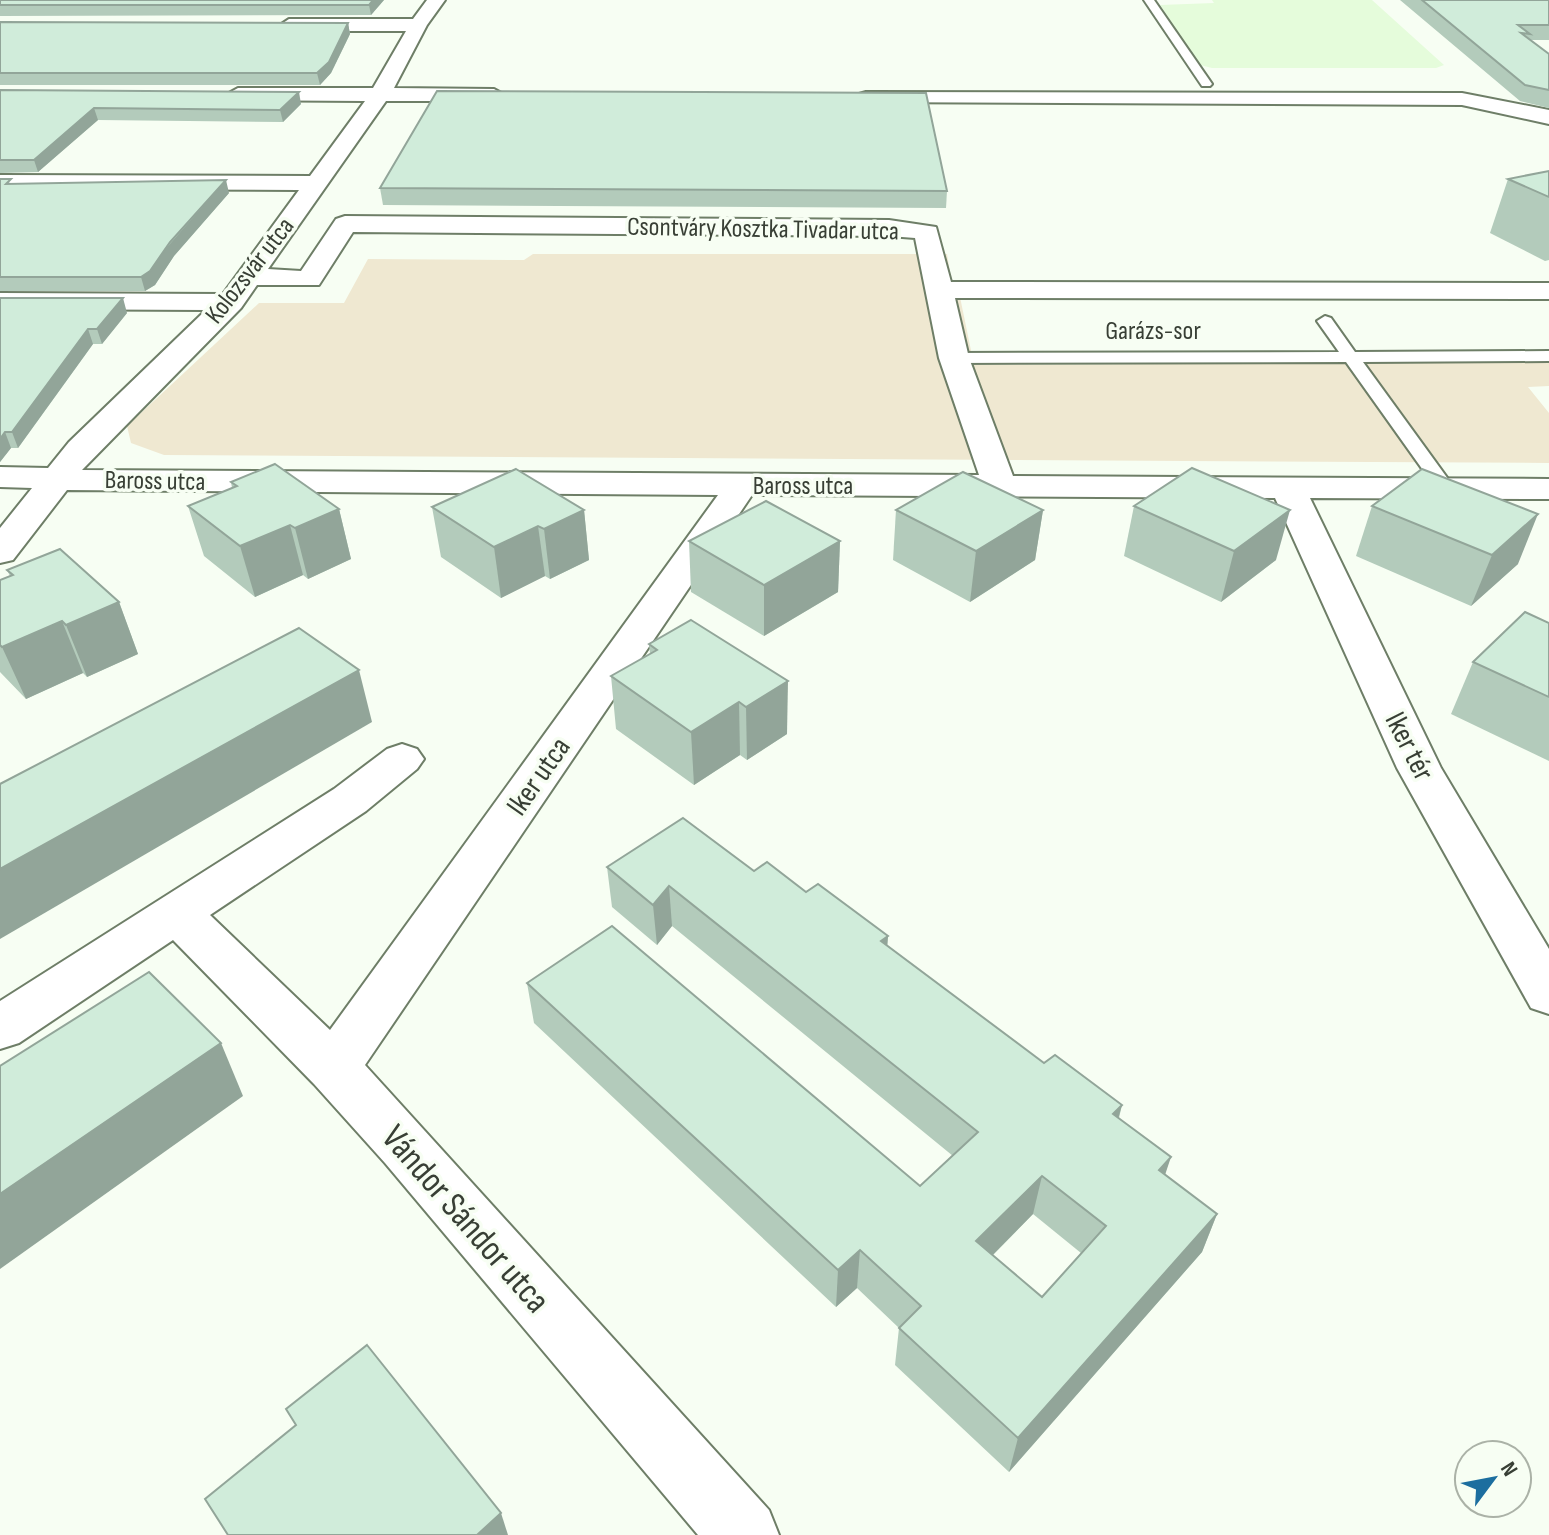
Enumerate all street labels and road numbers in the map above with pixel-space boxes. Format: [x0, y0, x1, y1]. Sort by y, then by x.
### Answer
street label: Kolozsvár utca [199, 212, 301, 330]
street label: Csontváry Kosztka Tivadar utca [627, 212, 899, 247]
street label: Garázs-sor [1105, 316, 1201, 347]
street label: Baross utca [104, 465, 206, 498]
street label: Baross utca [753, 471, 853, 502]
street label: Iker tér [1377, 706, 1442, 787]
street label: Iker utca [499, 731, 579, 823]
street label: Vándor Sándor utca [372, 1117, 558, 1322]

